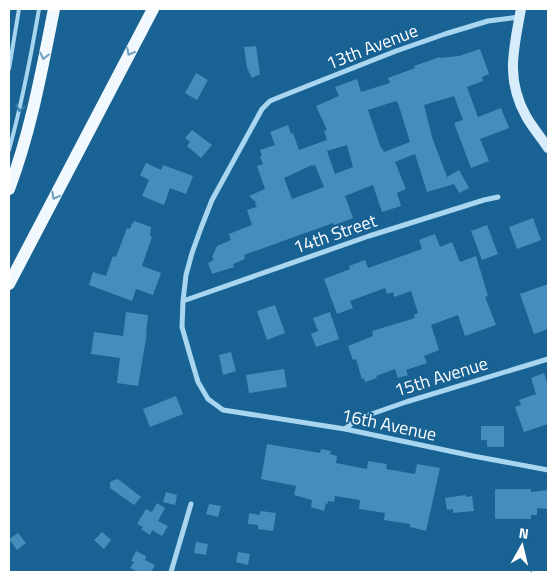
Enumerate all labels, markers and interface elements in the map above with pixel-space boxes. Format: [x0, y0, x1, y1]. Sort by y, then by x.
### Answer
street label: 13th Avenue [322, 17, 422, 76]
one-way arrow [126, 47, 136, 56]
one-way arrow [39, 52, 50, 61]
one-way arrow [15, 104, 26, 113]
one-way arrow [51, 190, 61, 199]
street label: 14th Street [290, 206, 381, 260]
street label: 15th Avenue [391, 350, 491, 404]
street label: 16th Avenue [339, 401, 439, 448]
north arrow [497, 521, 547, 571]
text: N [518, 522, 530, 544]

